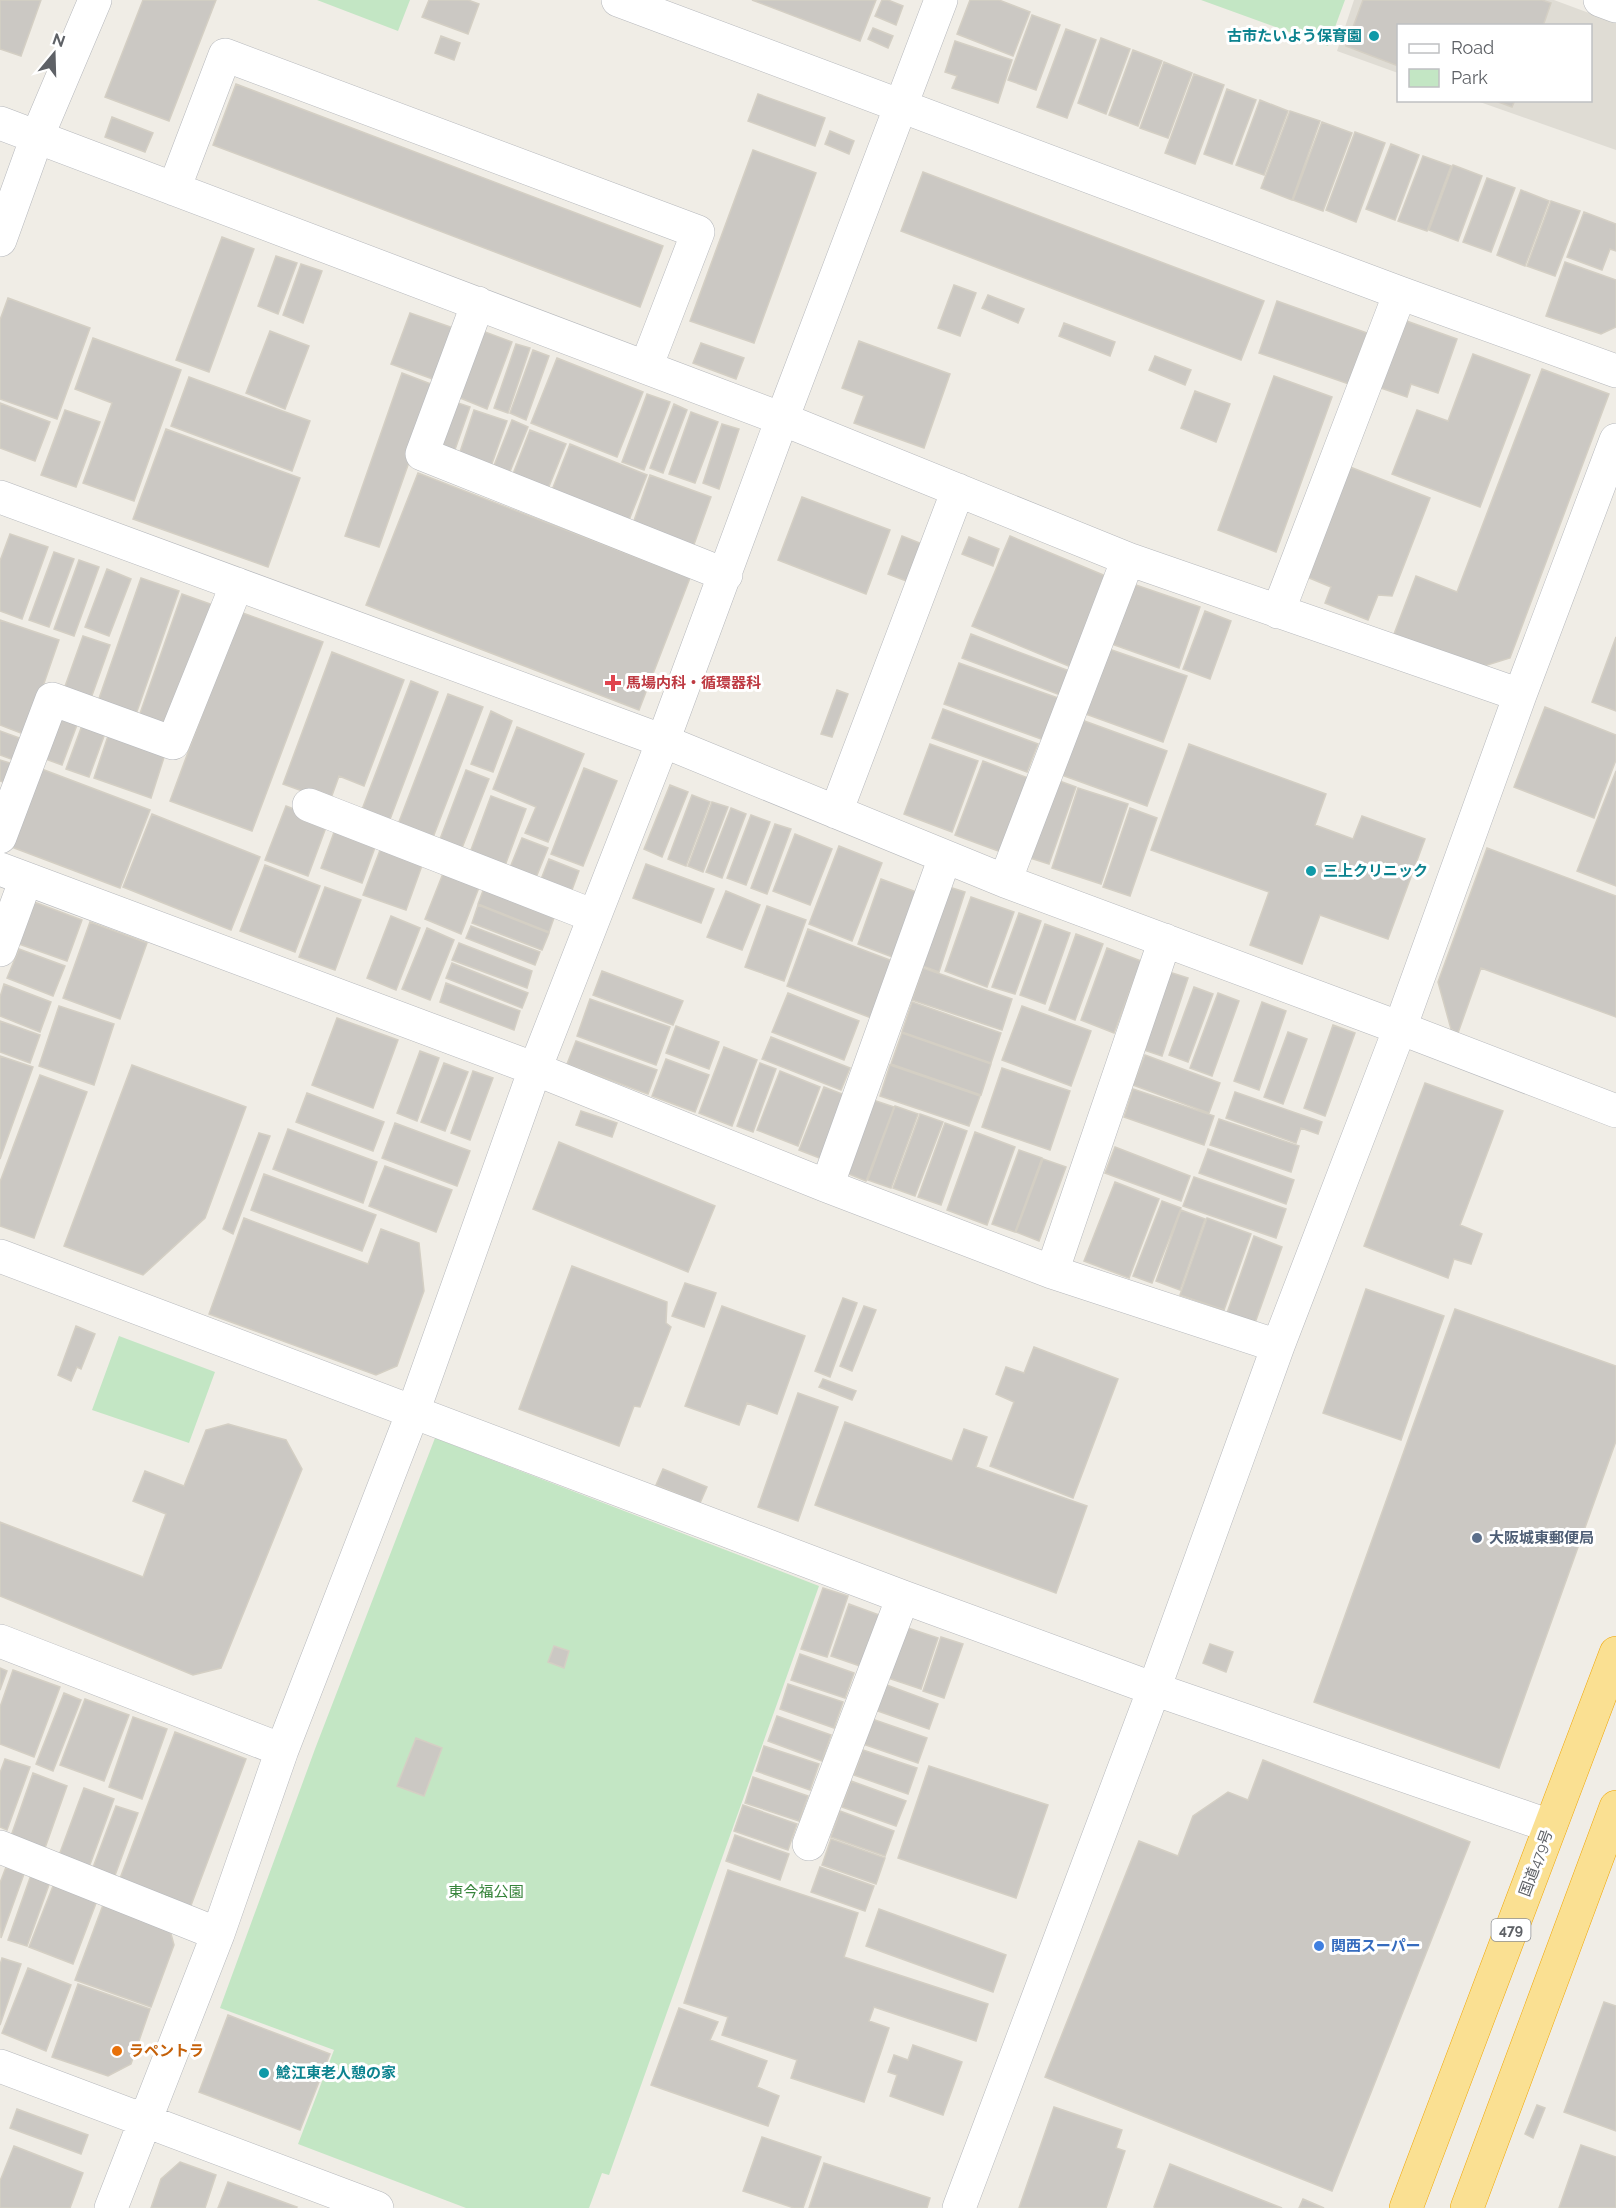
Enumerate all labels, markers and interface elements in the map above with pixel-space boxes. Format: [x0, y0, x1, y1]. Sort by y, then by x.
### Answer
north arrow [24, 24, 84, 84]
legend [1397, 24, 1592, 102]
place label: 古市たいよう保育園 [1227, 27, 1362, 45]
text: N [50, 29, 68, 51]
marker: 古市たいよう保育園 [1367, 29, 1381, 43]
text: Road [1451, 37, 1494, 58]
text: Park [1451, 67, 1488, 88]
marker: 馬場内科・循環器科 [604, 674, 622, 692]
place label: 馬場内科・循環器科 [626, 674, 761, 692]
place label: 三上クリニック [1323, 862, 1428, 880]
marker: 三上クリニック [1304, 864, 1318, 878]
place label: 大阪城東郵便局 [1489, 1529, 1594, 1547]
marker: 大阪城東郵便局 [1470, 1531, 1484, 1545]
street label: 国道479号 [1516, 1827, 1556, 1899]
park label: 東今福公園 [448, 1883, 524, 1901]
road number: 479 [1492, 1919, 1530, 1941]
place label: 関西スーパー [1331, 1937, 1421, 1955]
marker: 関西スーパー [1312, 1939, 1326, 1953]
place label: ラペントラ [129, 2042, 204, 2060]
marker: ラペントラ [110, 2044, 124, 2058]
place label: 鯰江東老人憩の家 [276, 2064, 396, 2082]
marker: 鯰江東老人憩の家 [257, 2066, 271, 2080]

